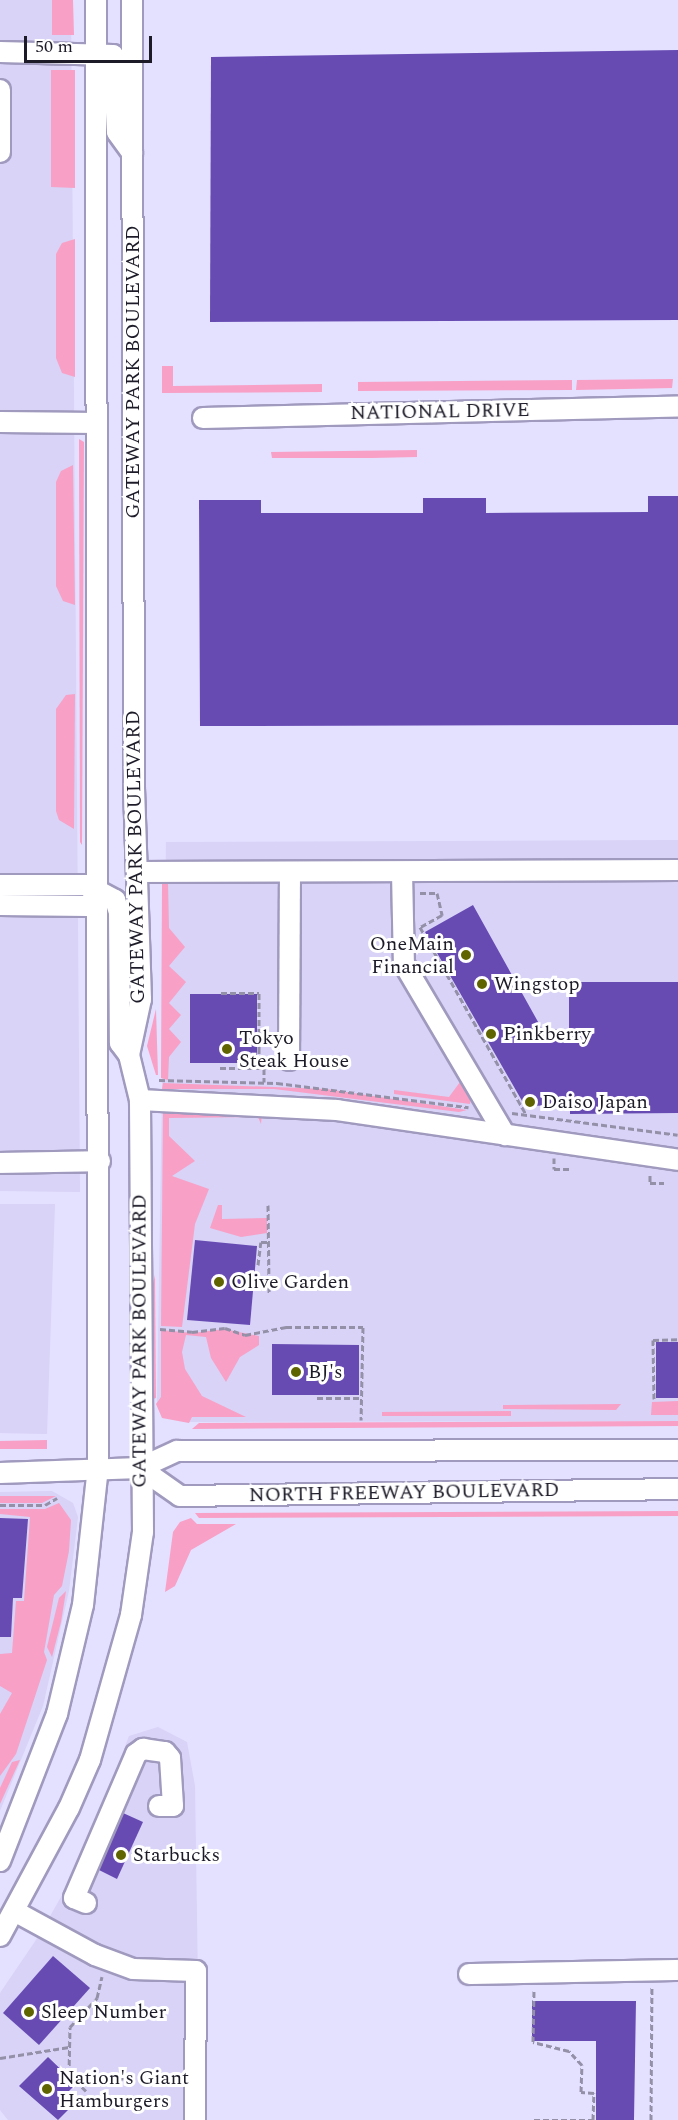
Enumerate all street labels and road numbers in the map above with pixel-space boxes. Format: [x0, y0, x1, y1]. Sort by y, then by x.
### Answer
street label: GATEWAY PARK BOULEVARD [121, 225, 145, 519]
street label: NATIONAL DRIVE [350, 398, 530, 426]
street label: GATEWAY PARK BOULEVARD [121, 710, 151, 1004]
street label: GATEWAY PARK BOULEVARD [128, 1194, 152, 1488]
street label: NORTH FREEWAY BOULEVARD [249, 1478, 559, 1508]

